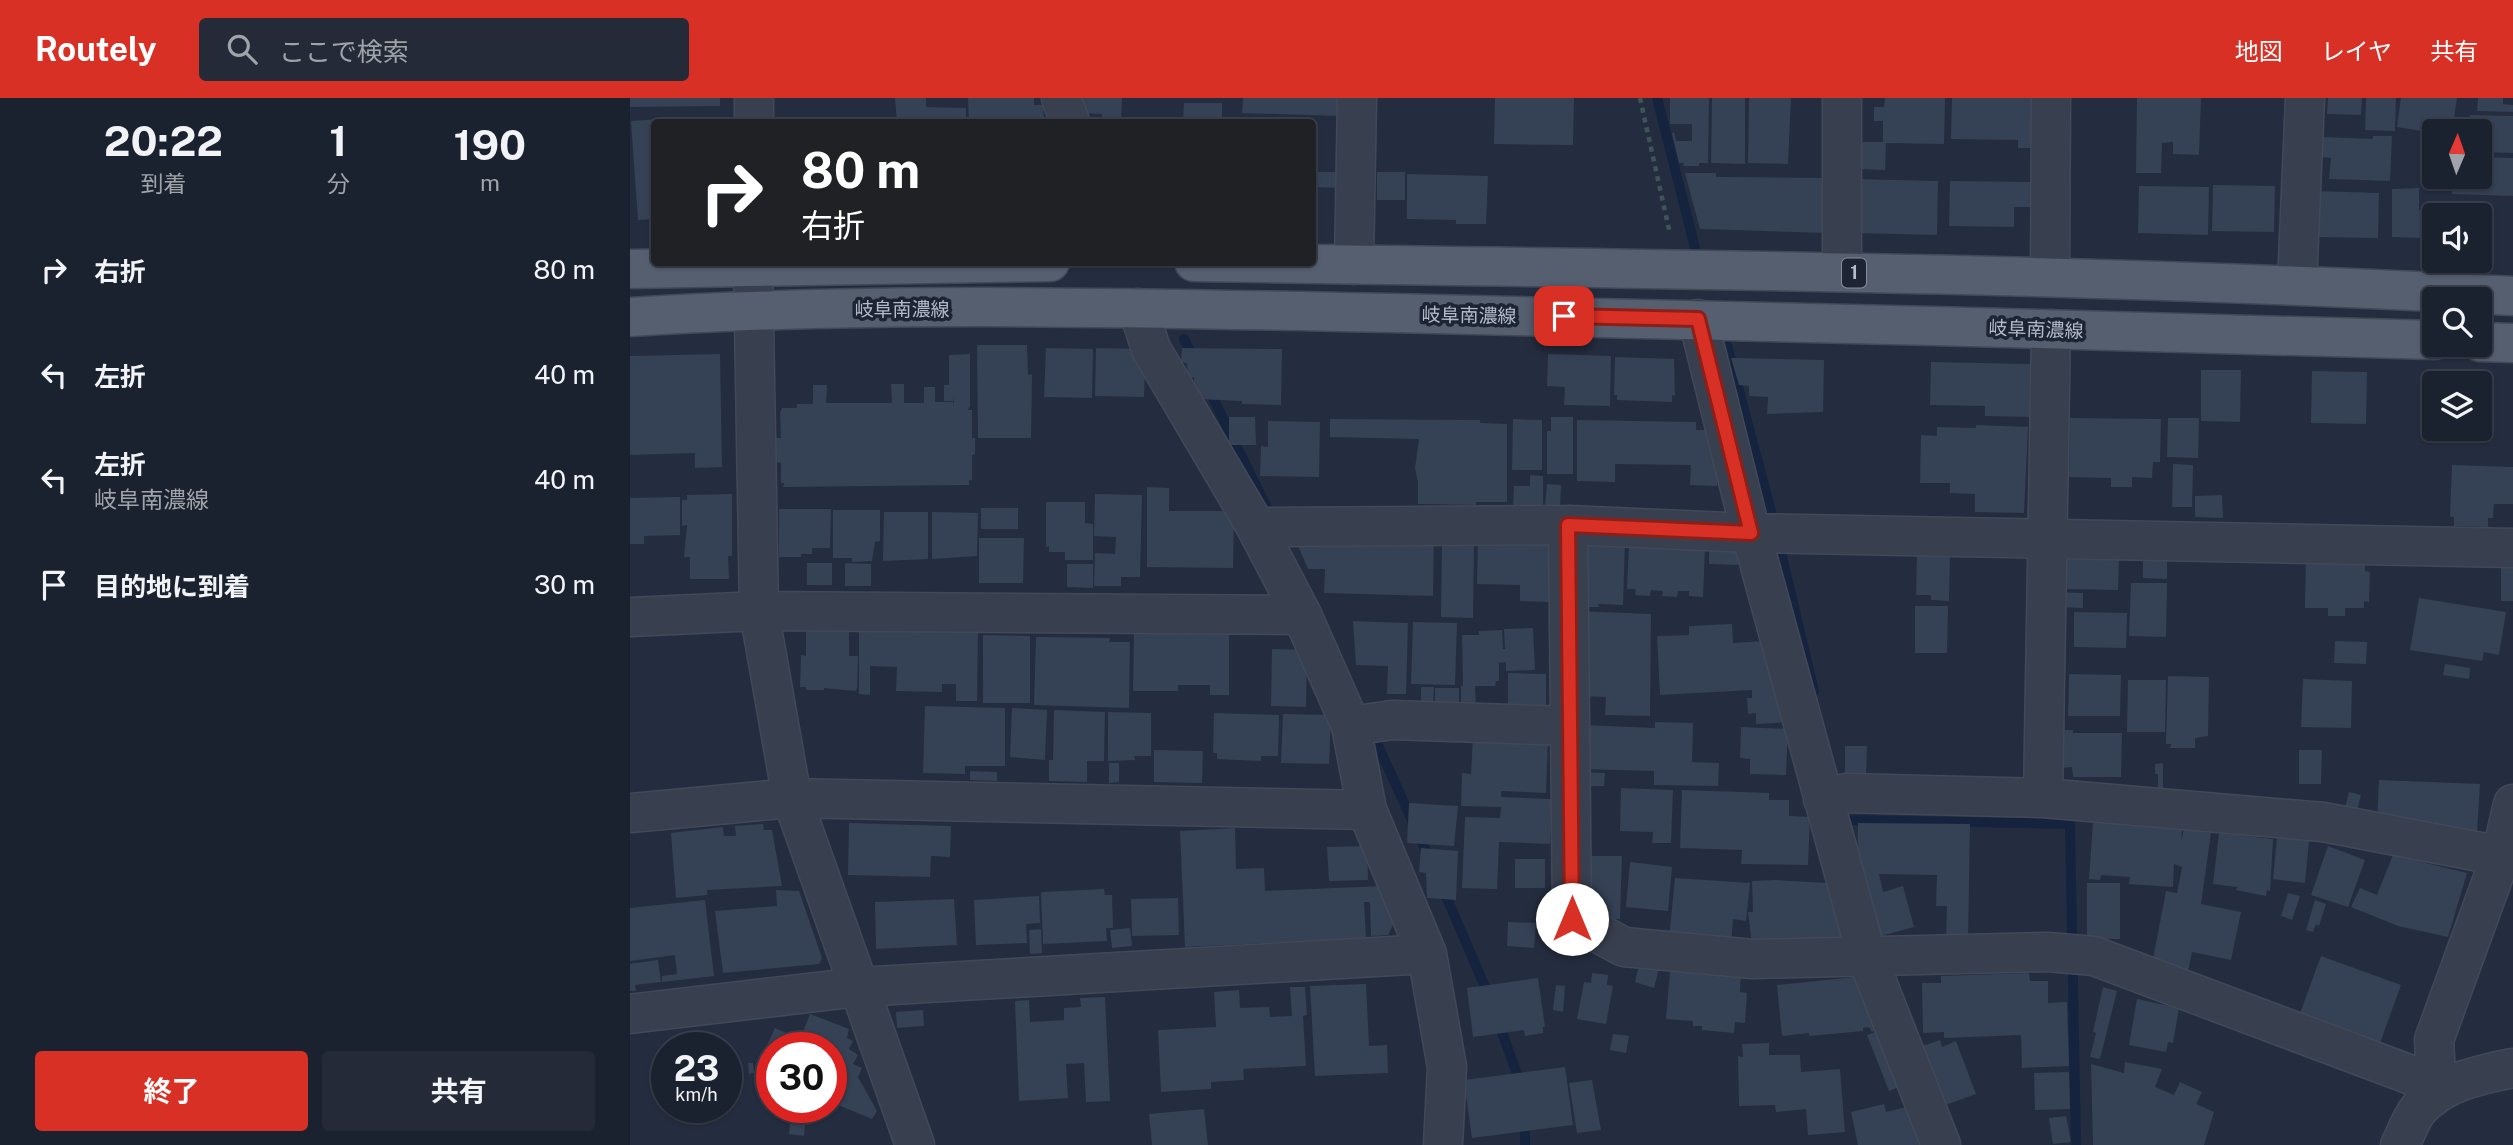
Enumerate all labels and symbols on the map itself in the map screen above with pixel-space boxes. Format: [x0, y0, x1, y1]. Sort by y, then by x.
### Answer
north arrow [2422, 119, 2492, 189]
road number: 1 [1842, 258, 1866, 288]
pin [1534, 286, 1594, 346]
street label: 岐阜南濃線 [854, 298, 950, 320]
street label: 岐阜南濃線 [1421, 303, 1517, 327]
street label: 岐阜南濃線 [1988, 316, 2084, 342]
position arrow [1535, 882, 1609, 956]
speed limit sign: 30 [756, 1032, 847, 1123]

